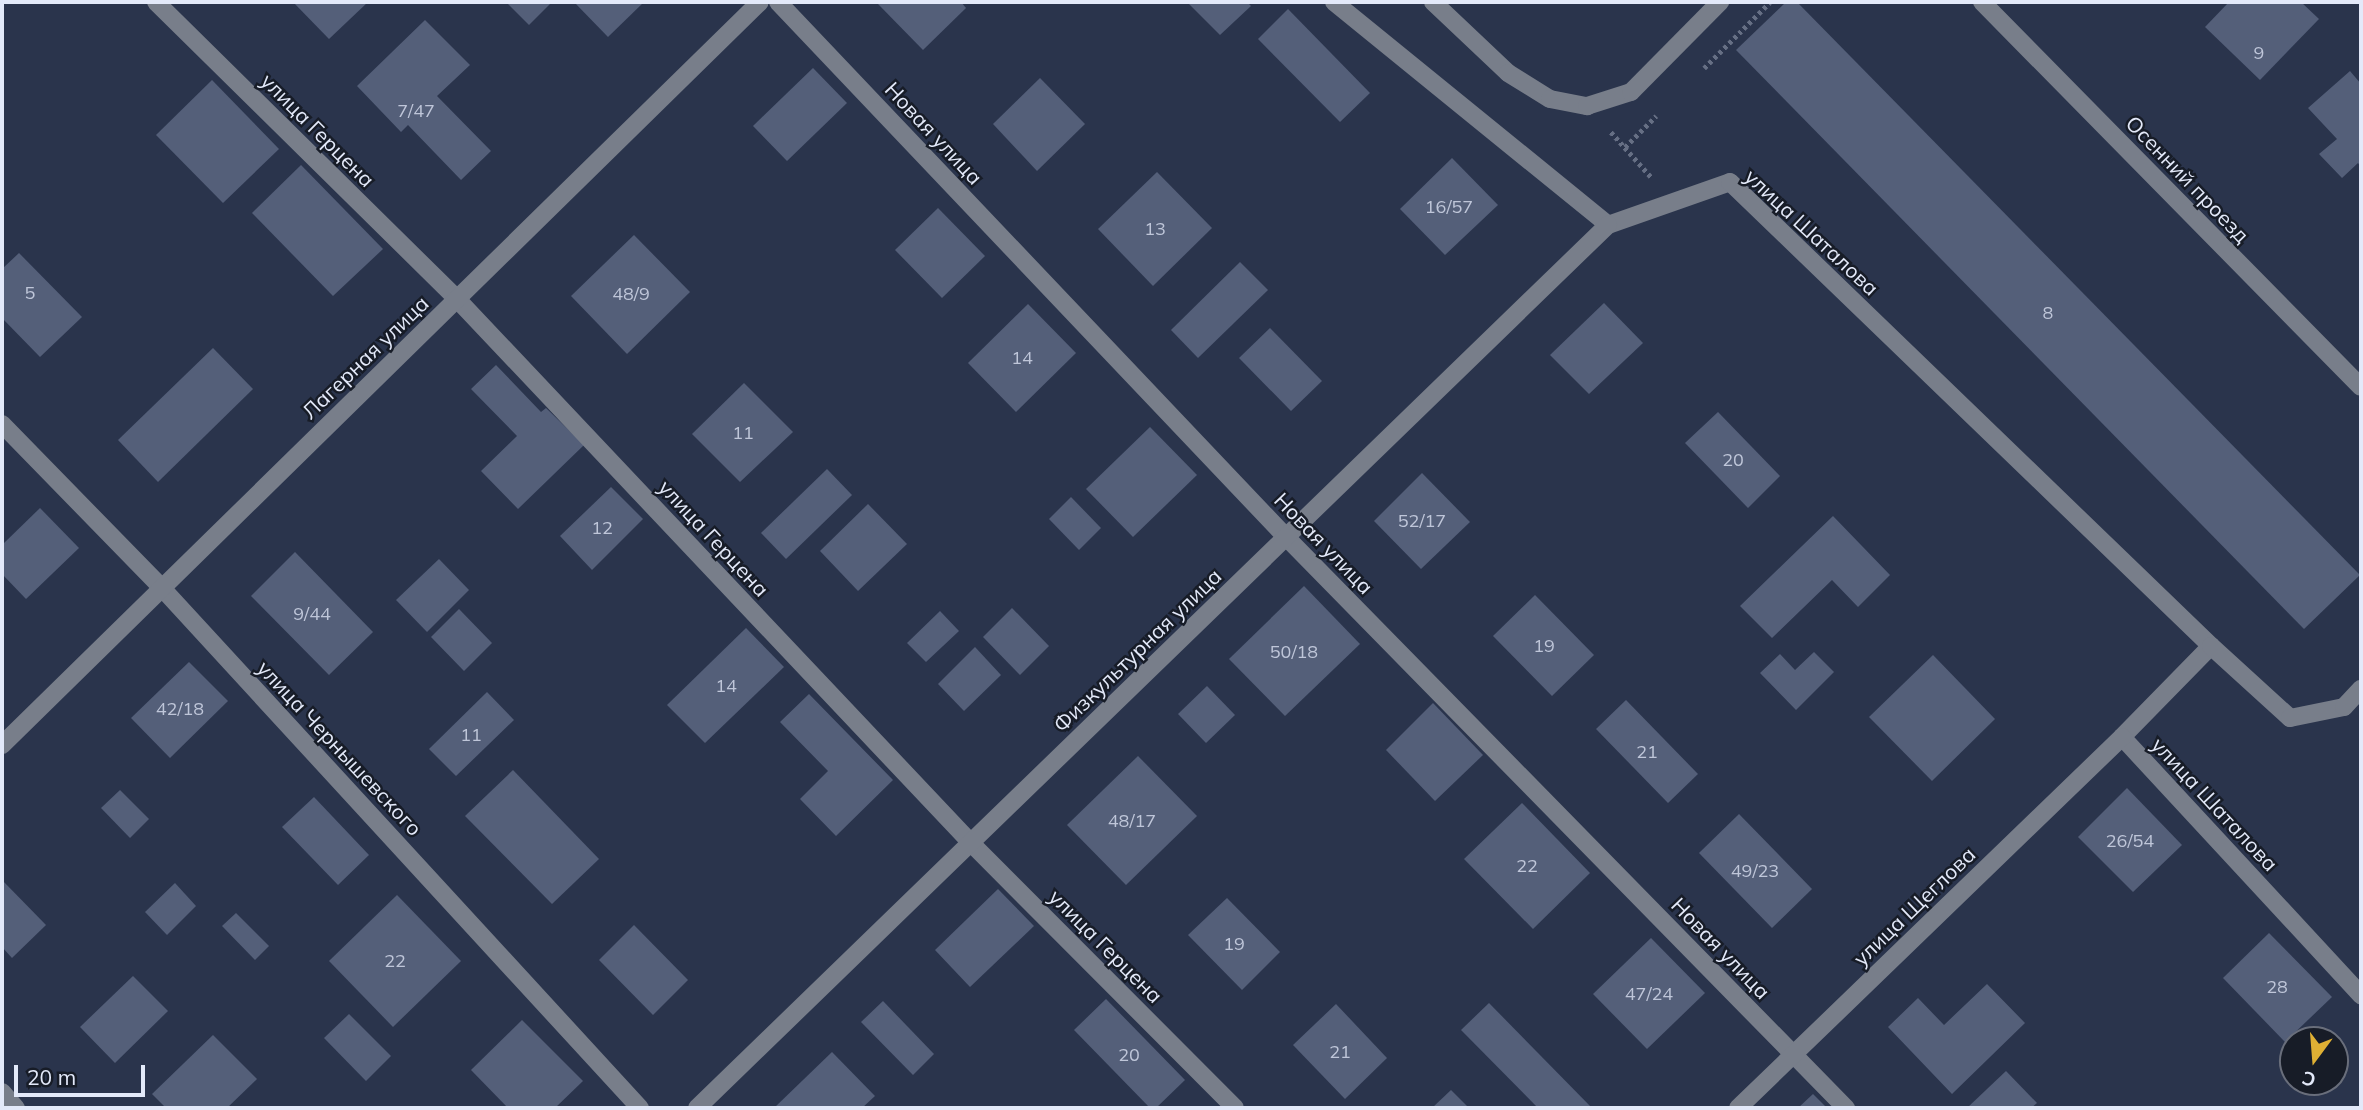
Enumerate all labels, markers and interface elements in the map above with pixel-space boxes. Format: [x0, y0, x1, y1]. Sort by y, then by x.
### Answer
house number: 9 [2254, 42, 2264, 64]
street label: улица Герцена [256, 68, 380, 192]
street label: Новая улица [880, 76, 988, 190]
house number: 7/47 [397, 100, 435, 122]
street label: Осенний проезд [2121, 110, 2255, 248]
street label: улица Шаталова [1740, 164, 1884, 300]
house number: 16/57 [1425, 196, 1473, 218]
house number: 13 [1144, 218, 1166, 240]
house number: 5 [25, 282, 35, 304]
house number: 48/9 [612, 283, 650, 305]
street label: Лагерная улица [296, 290, 434, 424]
house number: 8 [2043, 302, 2053, 324]
house number: 14 [1011, 347, 1033, 369]
house number: 11 [732, 422, 754, 444]
house number: 20 [1722, 449, 1744, 471]
street label: улица Герцена [654, 475, 774, 601]
street label: Новая улица [1269, 487, 1379, 599]
house number: 52/17 [1398, 510, 1446, 532]
house number: 12 [591, 517, 613, 539]
street label: Физкультурная улица [1048, 563, 1226, 737]
house number: 9/44 [293, 603, 331, 625]
house number: 19 [1533, 635, 1555, 657]
house number: 50/18 [1270, 641, 1318, 663]
street label: улица Чернышевского [252, 655, 428, 841]
house number: 14 [715, 675, 737, 697]
house number: 42/18 [156, 698, 204, 720]
house number: 11 [460, 724, 482, 746]
street label: улица Шаталова [2147, 732, 2283, 876]
house number: 21 [1636, 741, 1658, 763]
house number: 48/17 [1108, 810, 1156, 832]
house number: 26/54 [2106, 830, 2154, 852]
street label: улица Щеглова [1848, 841, 1980, 971]
house number: 22 [1516, 855, 1538, 877]
house number: 49/23 [1731, 860, 1779, 882]
street label: улица Герцена [1044, 884, 1168, 1008]
street label: Новая улица [1666, 892, 1776, 1004]
house number: 19 [1223, 933, 1245, 955]
house number: 22 [384, 950, 406, 972]
house number: 28 [2266, 976, 2288, 998]
house number: 47/24 [1625, 983, 1673, 1005]
north arrow [2279, 1026, 2349, 1096]
house number: 21 [1329, 1041, 1351, 1063]
house number: 20 [1118, 1044, 1140, 1066]
scale bar [18, 1050, 149, 1094]
text: 20 m [27, 1064, 76, 1090]
text: С [2299, 1066, 2318, 1093]

